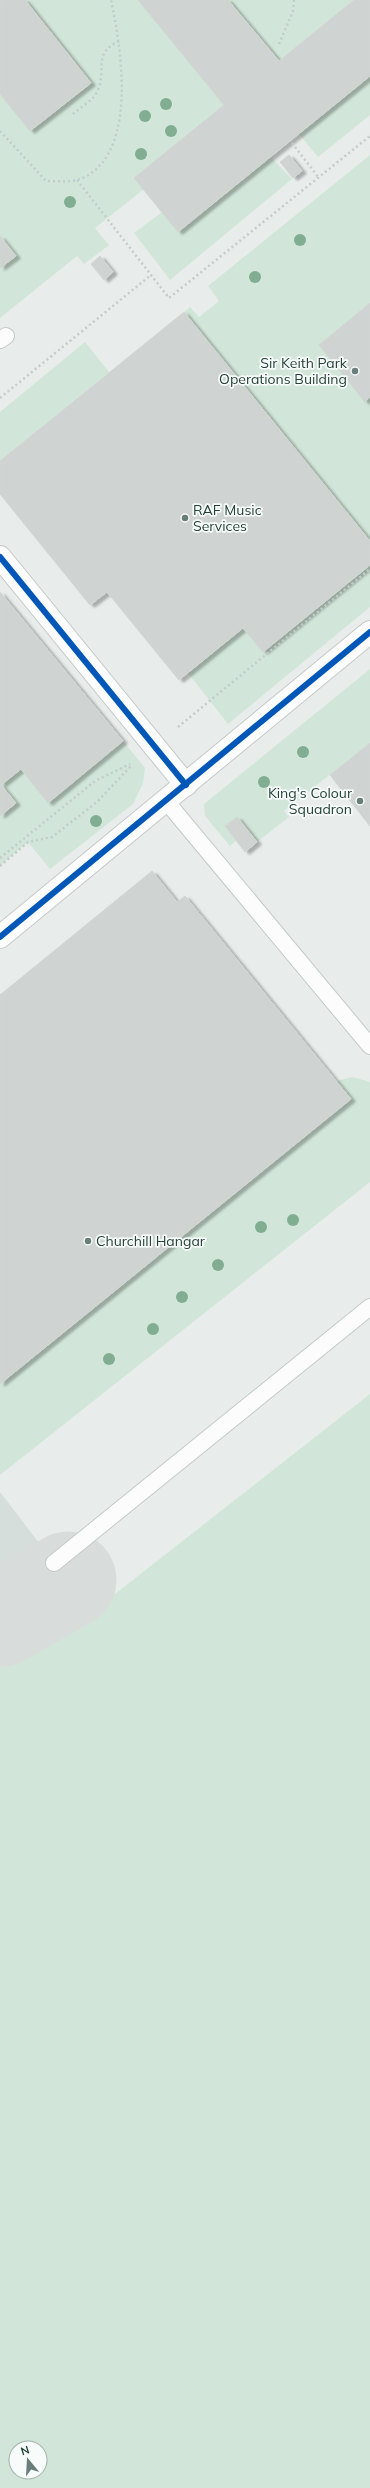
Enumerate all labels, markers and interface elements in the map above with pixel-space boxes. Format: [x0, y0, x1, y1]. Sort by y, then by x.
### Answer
place label: Sir Keith Park Operations Building [219, 354, 348, 388]
marker: Sir Keith Park Operations Building [350, 366, 360, 376]
place label: RAF Music Services [193, 501, 262, 535]
marker: RAF Music Services [180, 513, 190, 523]
place label: King's Colour Squadron [268, 784, 353, 818]
marker: King's Colour Squadron [355, 796, 365, 806]
place label: Churchill Hangar [96, 1232, 206, 1250]
marker: Churchill Hangar [83, 1236, 93, 1246]
north arrow [8, 2440, 48, 2480]
text: N [19, 2443, 31, 2458]

